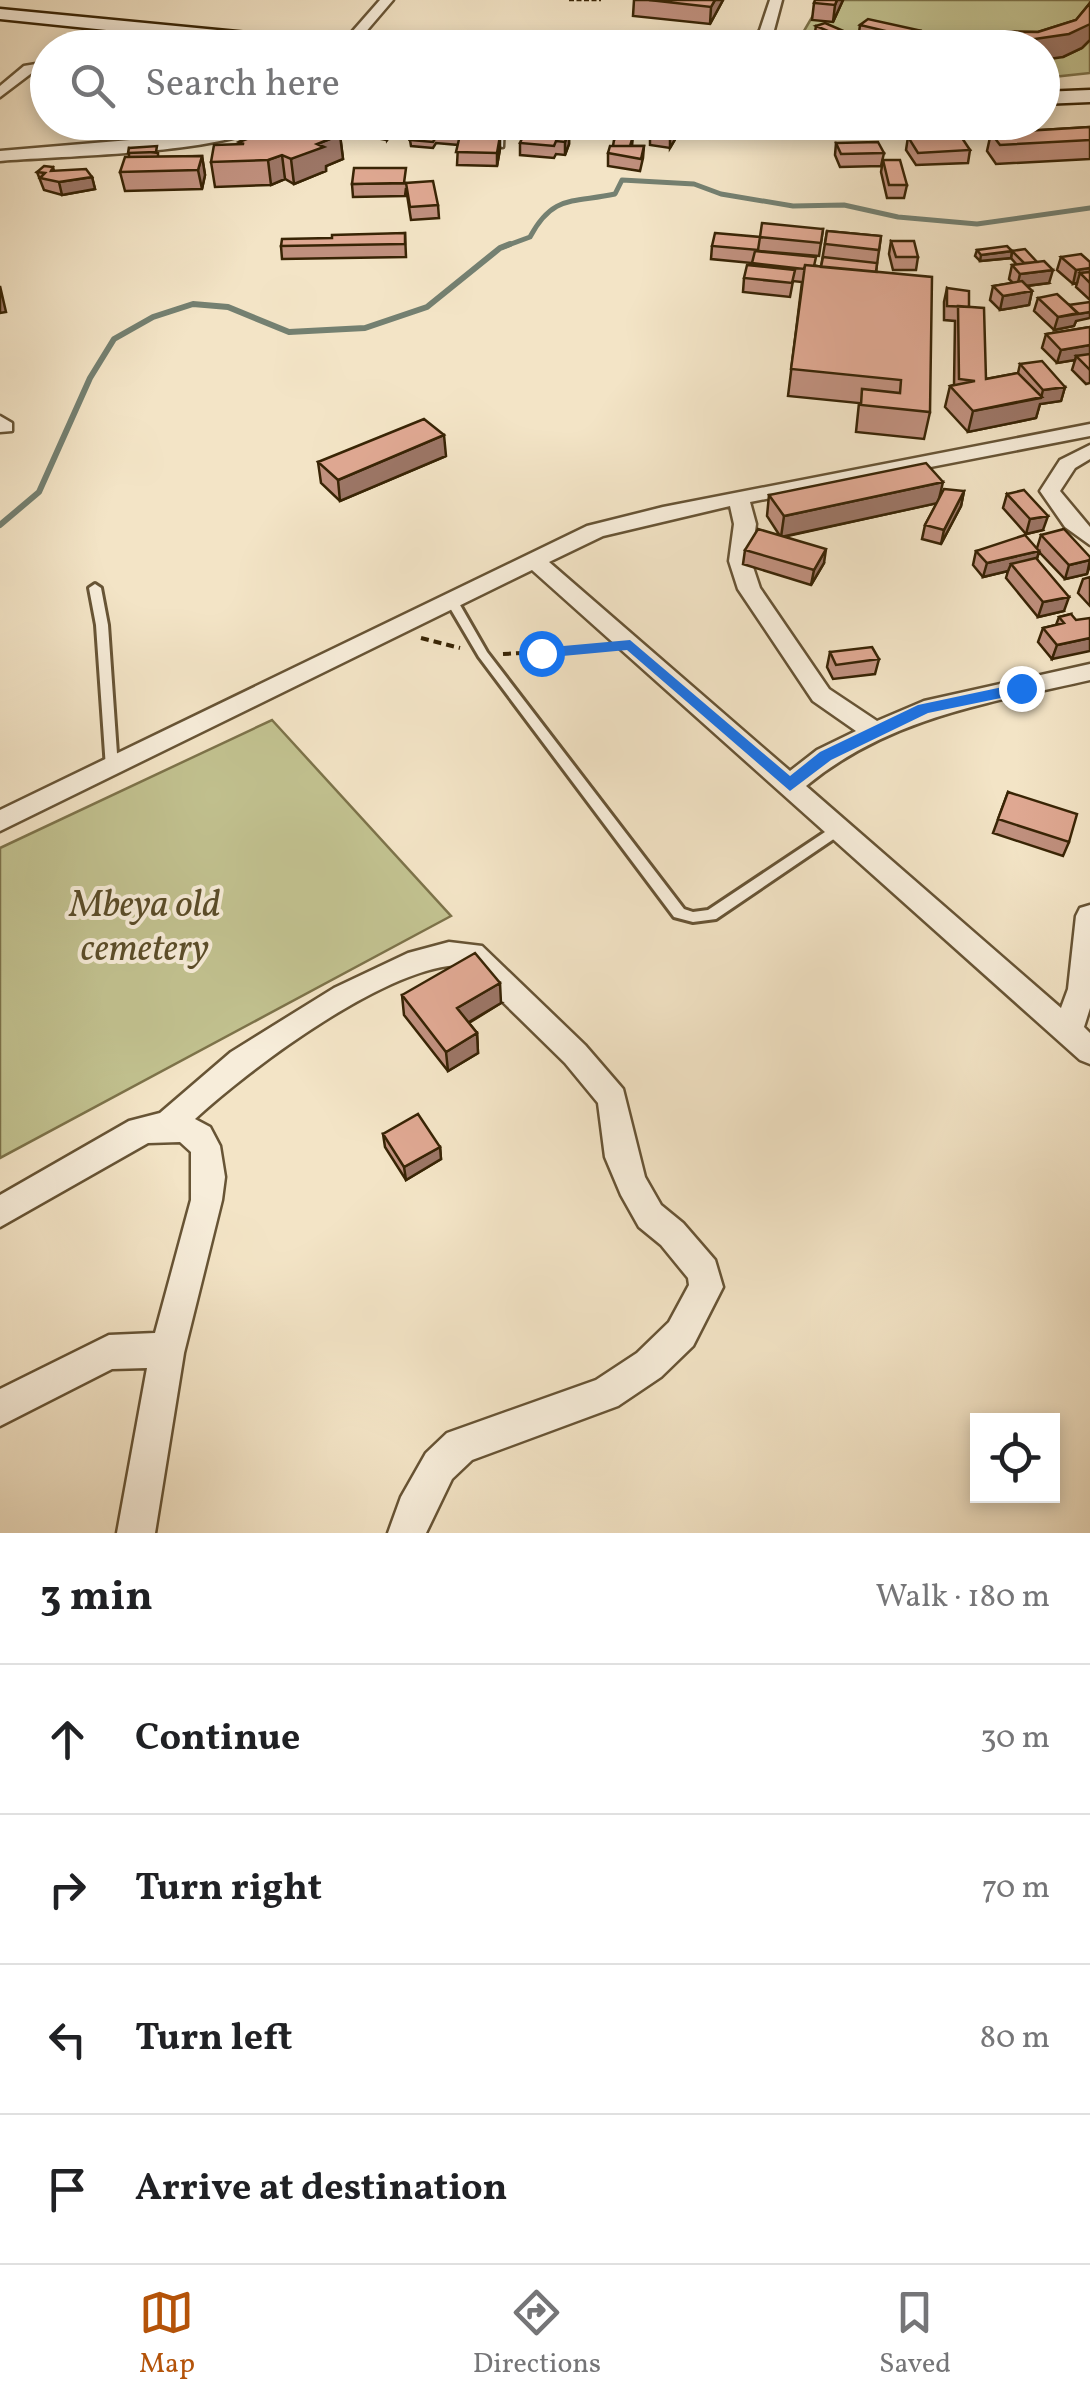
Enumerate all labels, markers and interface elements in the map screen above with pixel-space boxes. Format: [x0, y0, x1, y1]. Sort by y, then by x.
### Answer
search box [30, 30, 1060, 140]
icon: search [65, 58, 120, 113]
text: Search here [145, 59, 340, 112]
route start [519, 631, 565, 677]
route end [999, 666, 1045, 712]
park label: Mbeya old cemetery [68, 880, 220, 977]
map controls [970, 1413, 1060, 1503]
button: locate [970, 1413, 1060, 1503]
text: 3 min [40, 1569, 153, 1628]
text: Walk · 180 m [876, 1576, 1050, 1620]
icon: ahead [40, 1712, 95, 1767]
text: Continue [135, 1713, 300, 1766]
text: 30 m [980, 1717, 1050, 1761]
icon: right [40, 1862, 95, 1917]
text: Turn right [135, 1863, 322, 1916]
text: 70 m [982, 1867, 1050, 1911]
icon: left [40, 2012, 95, 2067]
text: Turn left [135, 2013, 292, 2066]
text: 80 m [980, 2017, 1050, 2061]
icon: arrive [40, 2162, 95, 2217]
text: Arrive at destination [135, 2163, 508, 2216]
tab: Map [139, 2285, 195, 2384]
tab: Directions [473, 2285, 601, 2384]
tab: Saved [879, 2285, 951, 2384]

